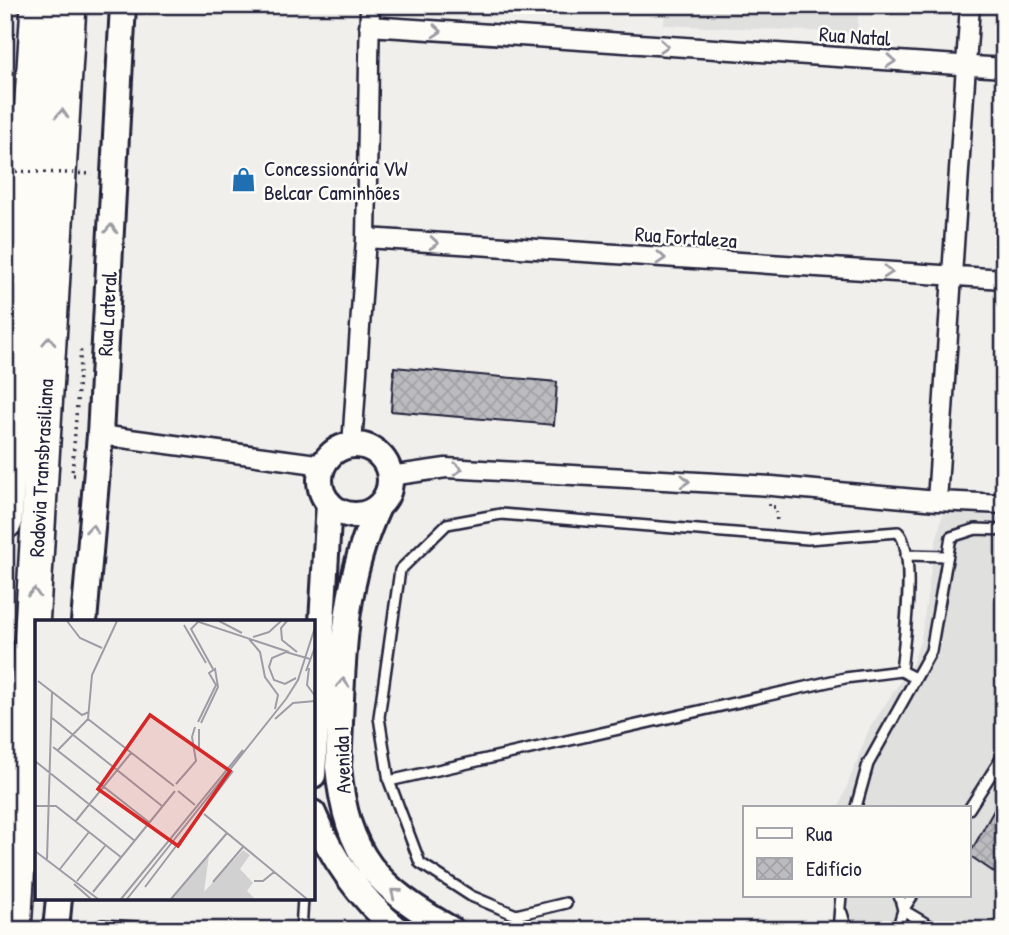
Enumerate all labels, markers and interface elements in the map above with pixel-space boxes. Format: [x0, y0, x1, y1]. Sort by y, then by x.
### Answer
street label: Rua Natal [818, 19, 892, 53]
one-way arrow [431, 23, 442, 38]
one-way arrow [658, 38, 669, 53]
one-way arrow [885, 53, 896, 68]
one-way arrow [55, 108, 70, 119]
place label: Concessionária VW Belcar Caminhões [264, 154, 408, 207]
shop icon: Concessionária VW Belcar Caminhões [230, 166, 258, 194]
street label: Rua Fortaleza [634, 219, 738, 255]
one-way arrow [103, 223, 118, 234]
one-way arrow [428, 236, 439, 251]
one-way arrow [655, 250, 666, 265]
one-way arrow [882, 264, 893, 279]
street label: Rua Lateral [90, 271, 124, 357]
one-way arrow [41, 335, 56, 346]
street label: Rodovia Transbrasiliana [22, 378, 60, 558]
one-way arrow [453, 461, 464, 476]
one-way arrow [680, 473, 691, 488]
one-way arrow [84, 524, 99, 535]
one-way arrow [26, 587, 41, 598]
inset map [35, 620, 315, 900]
one-way arrow [335, 677, 350, 688]
street label: Avenida I [326, 726, 358, 794]
legend [743, 806, 970, 897]
text: Rua [806, 819, 832, 848]
text: Edifício [806, 854, 862, 883]
one-way arrow [391, 889, 404, 901]

